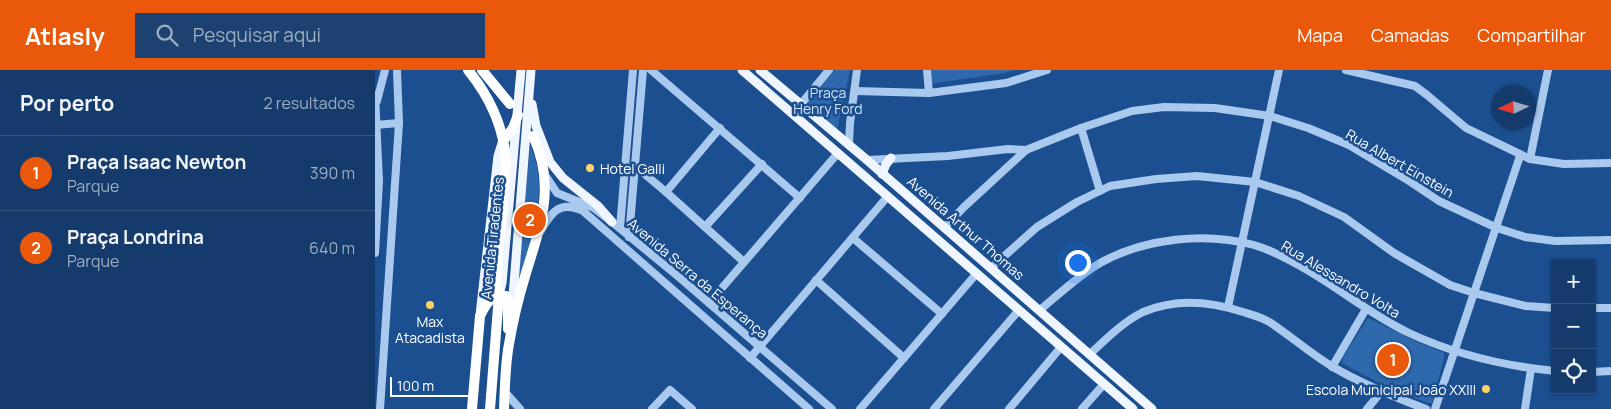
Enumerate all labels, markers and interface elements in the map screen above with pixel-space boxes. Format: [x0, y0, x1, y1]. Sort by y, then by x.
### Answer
search box [135, 13, 485, 58]
text: Atlasly [25, 19, 105, 52]
icon: search [153, 21, 181, 49]
text: Pesquisar aqui [193, 22, 321, 48]
text: Mapa [1297, 23, 1343, 47]
text: Camadas [1371, 23, 1449, 47]
text: Compartilhar [1477, 23, 1586, 47]
park label: Praça Henry Ford [793, 83, 863, 118]
north arrow [1491, 85, 1536, 130]
text: Por perto [20, 89, 114, 117]
text: 2 resultados [264, 92, 355, 114]
street label: Rua Albert Einstein [1343, 124, 1457, 202]
text: Praça Isaac Newton [67, 149, 246, 175]
place label: Hotel Galli [600, 159, 665, 178]
text: 1 [32, 162, 40, 184]
text: 390 m [310, 162, 355, 184]
marker: Hotel Galli [584, 162, 596, 174]
street label: Avenida Arthur Thomas [903, 172, 1029, 284]
text: Parque [67, 175, 119, 197]
street label: Avenida Tiradentes [476, 176, 508, 300]
pin: 2 [514, 201, 546, 239]
street label: Avenida Serra da Esperança [624, 214, 772, 342]
text: Praça Londrina [67, 224, 204, 250]
street label: Rua Alessandro Volta [1278, 236, 1404, 322]
text: 2 [31, 237, 41, 259]
text: 640 m [309, 237, 355, 259]
text: Parque [67, 250, 119, 272]
your location [1065, 250, 1091, 276]
map controls [1551, 259, 1596, 394]
button: + [1551, 259, 1596, 304]
marker: Max Atacadista [424, 299, 436, 311]
button: − [1551, 304, 1596, 349]
place label: Max Atacadista [395, 312, 465, 347]
pin: 1 [1377, 341, 1409, 379]
button: locate [1551, 349, 1596, 394]
scale bar [390, 374, 475, 397]
text: 100 m [397, 376, 434, 395]
place label: Escola Municipal João XXIII [1306, 380, 1476, 399]
marker: Escola Municipal João XXIII [1480, 383, 1492, 395]

